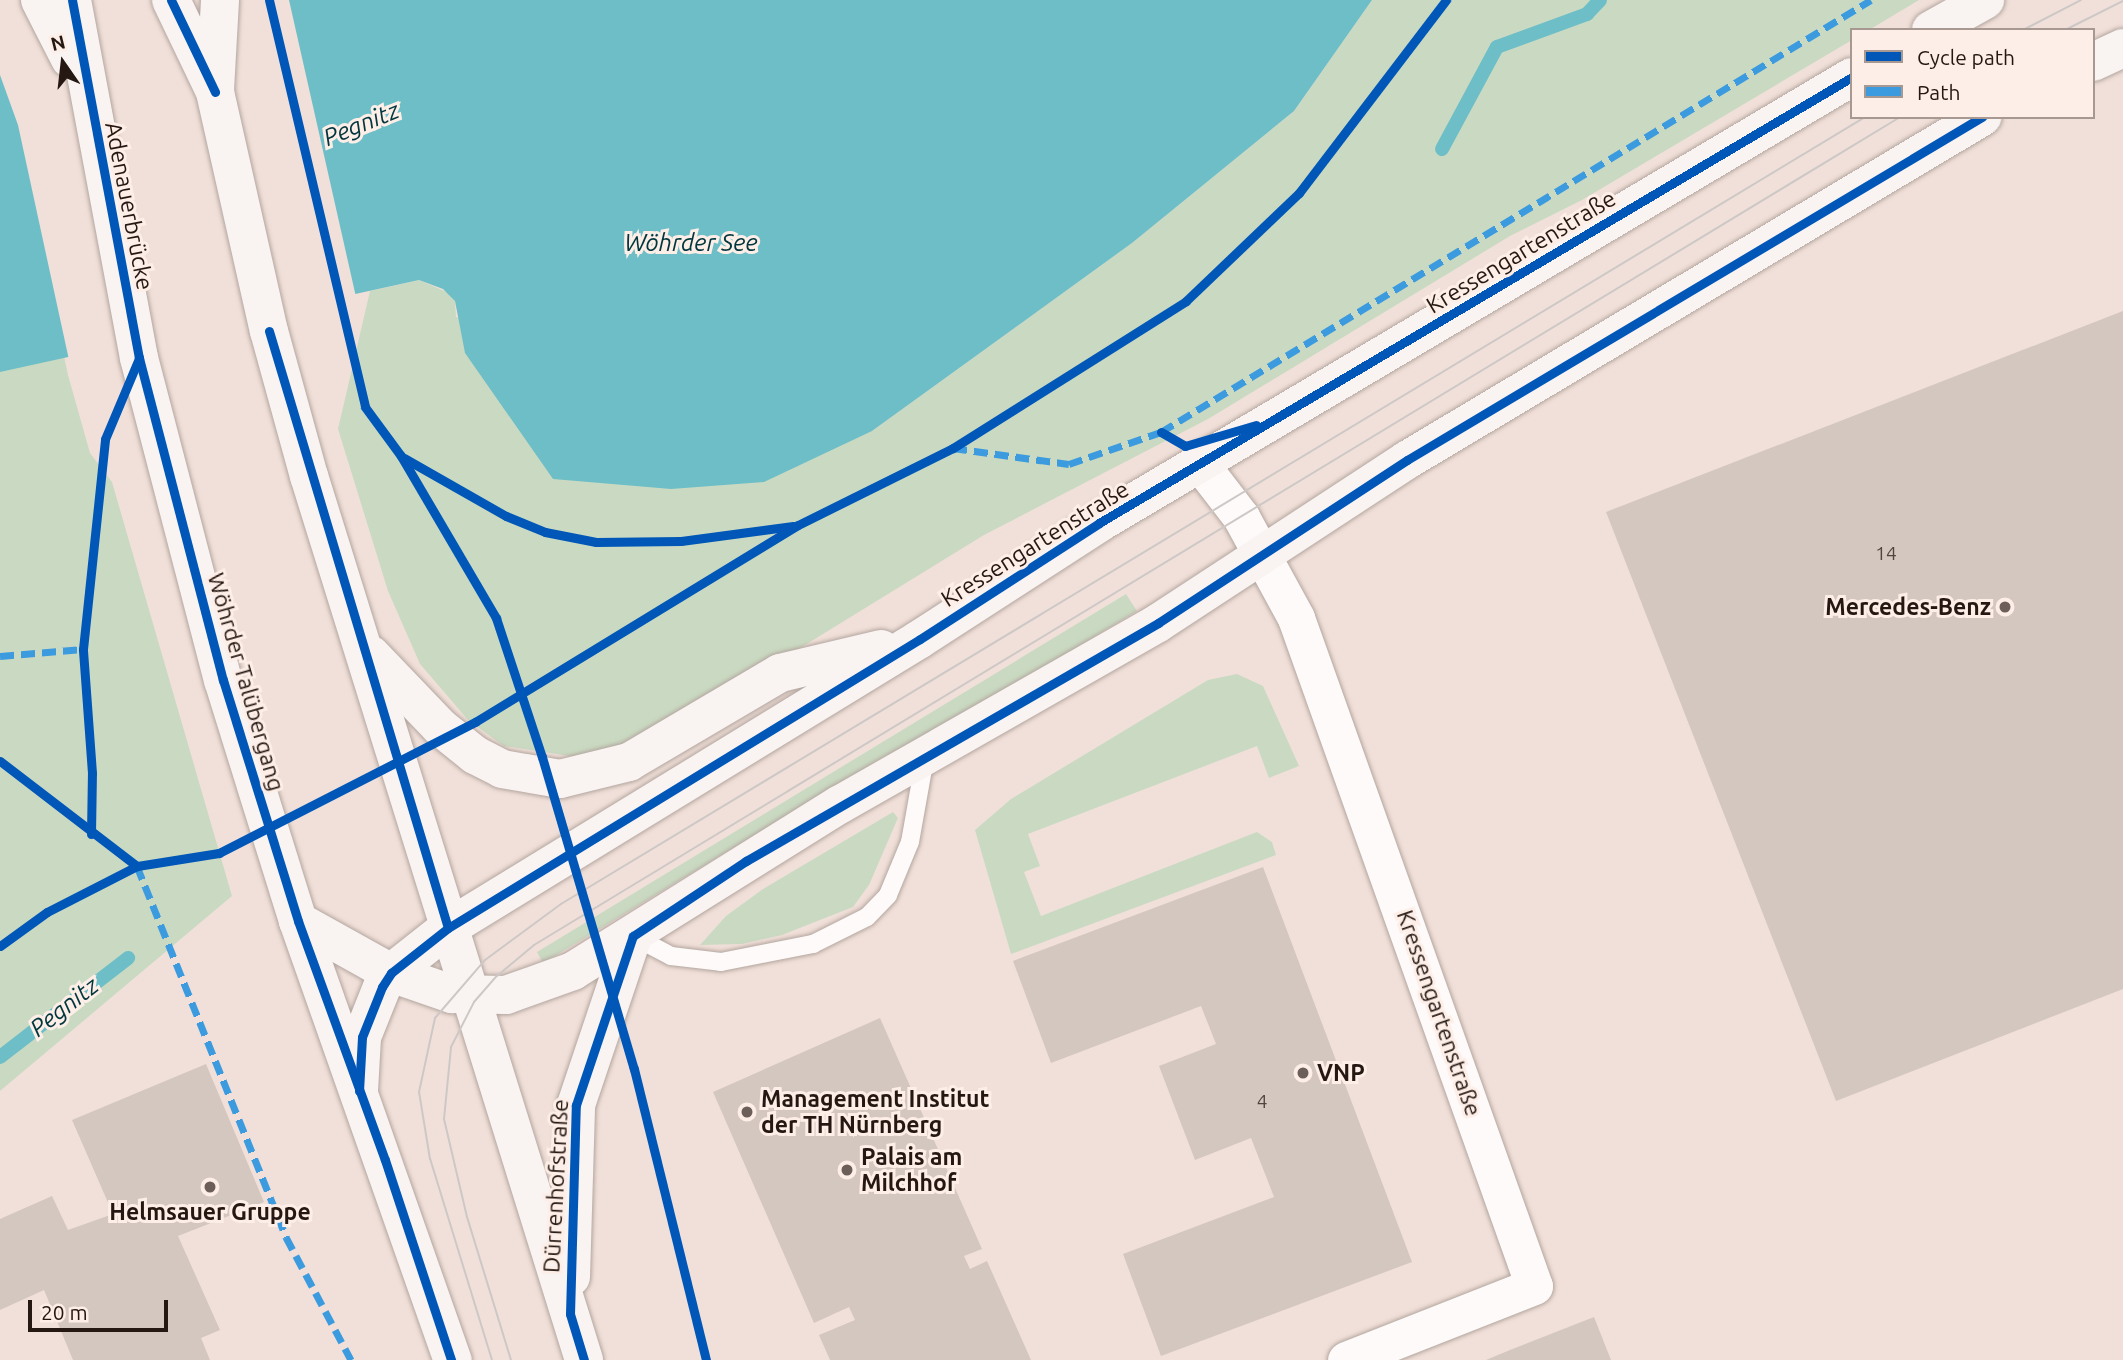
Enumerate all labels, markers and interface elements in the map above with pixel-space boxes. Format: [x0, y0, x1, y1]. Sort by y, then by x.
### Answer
north arrow [28, 28, 98, 98]
legend [1850, 28, 2095, 119]
text: N [48, 30, 67, 55]
text: Cycle path [1917, 45, 2015, 69]
text: Path [1917, 80, 1960, 104]
water label: Pegnitz [319, 96, 403, 152]
street label: Adenauerbrücke [99, 120, 159, 292]
street label: Kressengartenstraße [1421, 185, 1621, 319]
water label: Wöhrder See [625, 229, 757, 257]
street label: Kressengartenstraße [936, 475, 1134, 613]
house number: 14 [1875, 543, 1897, 565]
street label: Wöhrder Talübergang [202, 570, 290, 794]
place label: Mercedes-Benz [1825, 593, 1991, 621]
marker: Mercedes-Benz [1997, 599, 2013, 615]
street label: Kressengartenstraße [1391, 906, 1487, 1120]
water label: Pegnitz [24, 971, 104, 1043]
place label: VNP [1317, 1059, 1365, 1087]
marker: VNP [1295, 1065, 1311, 1081]
place label: Management Institut der TH Nürnberg [761, 1085, 989, 1139]
house number: 4 [1257, 1091, 1267, 1113]
street label: Dürrenhofstraße [538, 1098, 574, 1274]
marker: Management Institut der TH Nürnberg [739, 1104, 755, 1120]
place label: Palais am Milchhof [861, 1143, 962, 1197]
marker: Palais am Milchhof [839, 1162, 855, 1178]
marker: Helmsauer Gruppe [202, 1179, 218, 1195]
place label: Helmsauer Gruppe [109, 1198, 311, 1226]
scale bar [32, 1286, 172, 1330]
text: 20 m [41, 1300, 88, 1324]

